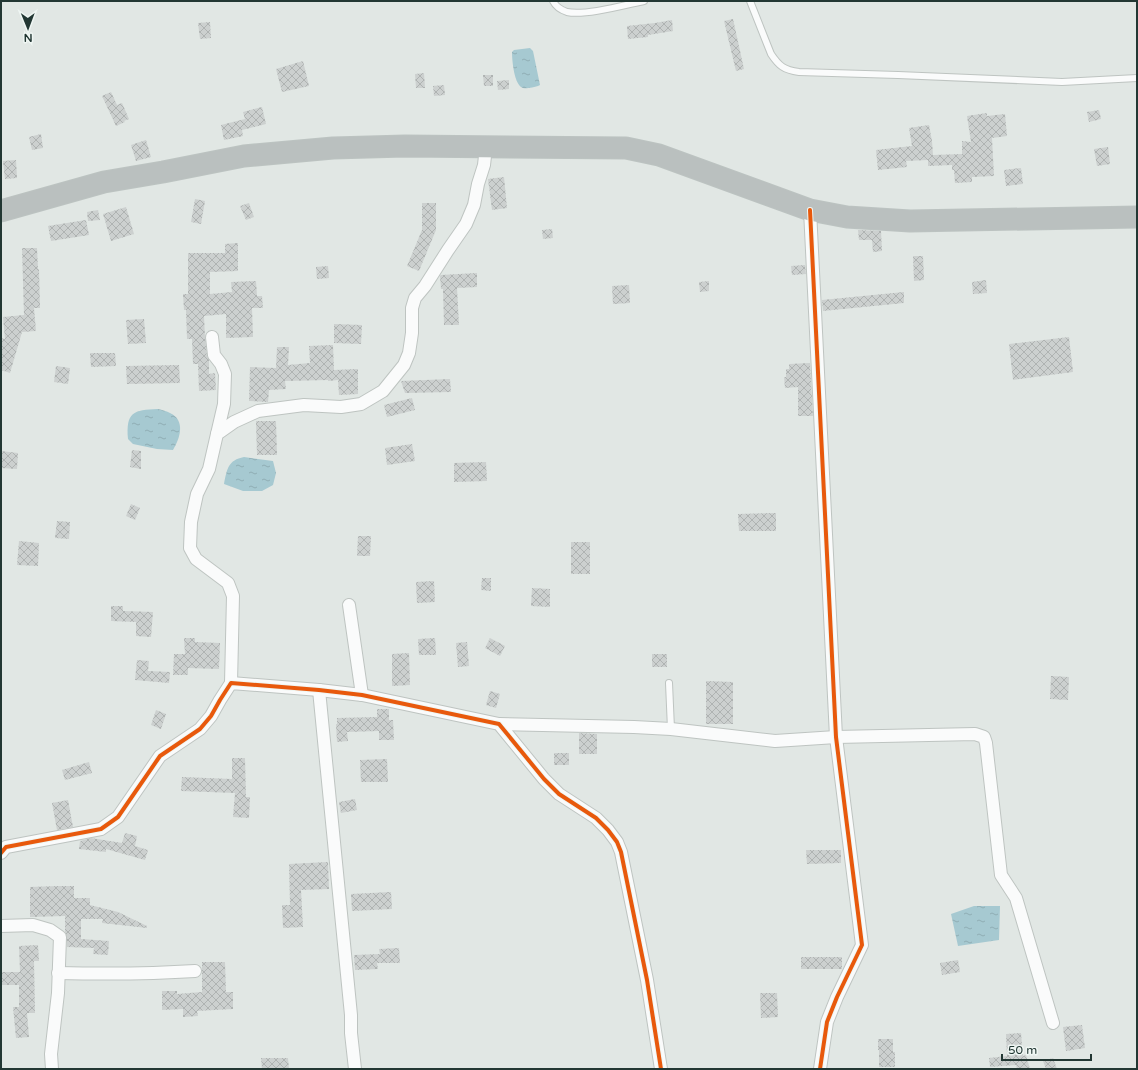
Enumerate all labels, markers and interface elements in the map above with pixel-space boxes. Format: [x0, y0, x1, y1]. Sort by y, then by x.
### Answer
north arrow [8, 8, 48, 48]
text: N [24, 31, 33, 44]
scale bar [1002, 1036, 1091, 1062]
text: 50 m [1008, 1043, 1037, 1057]

